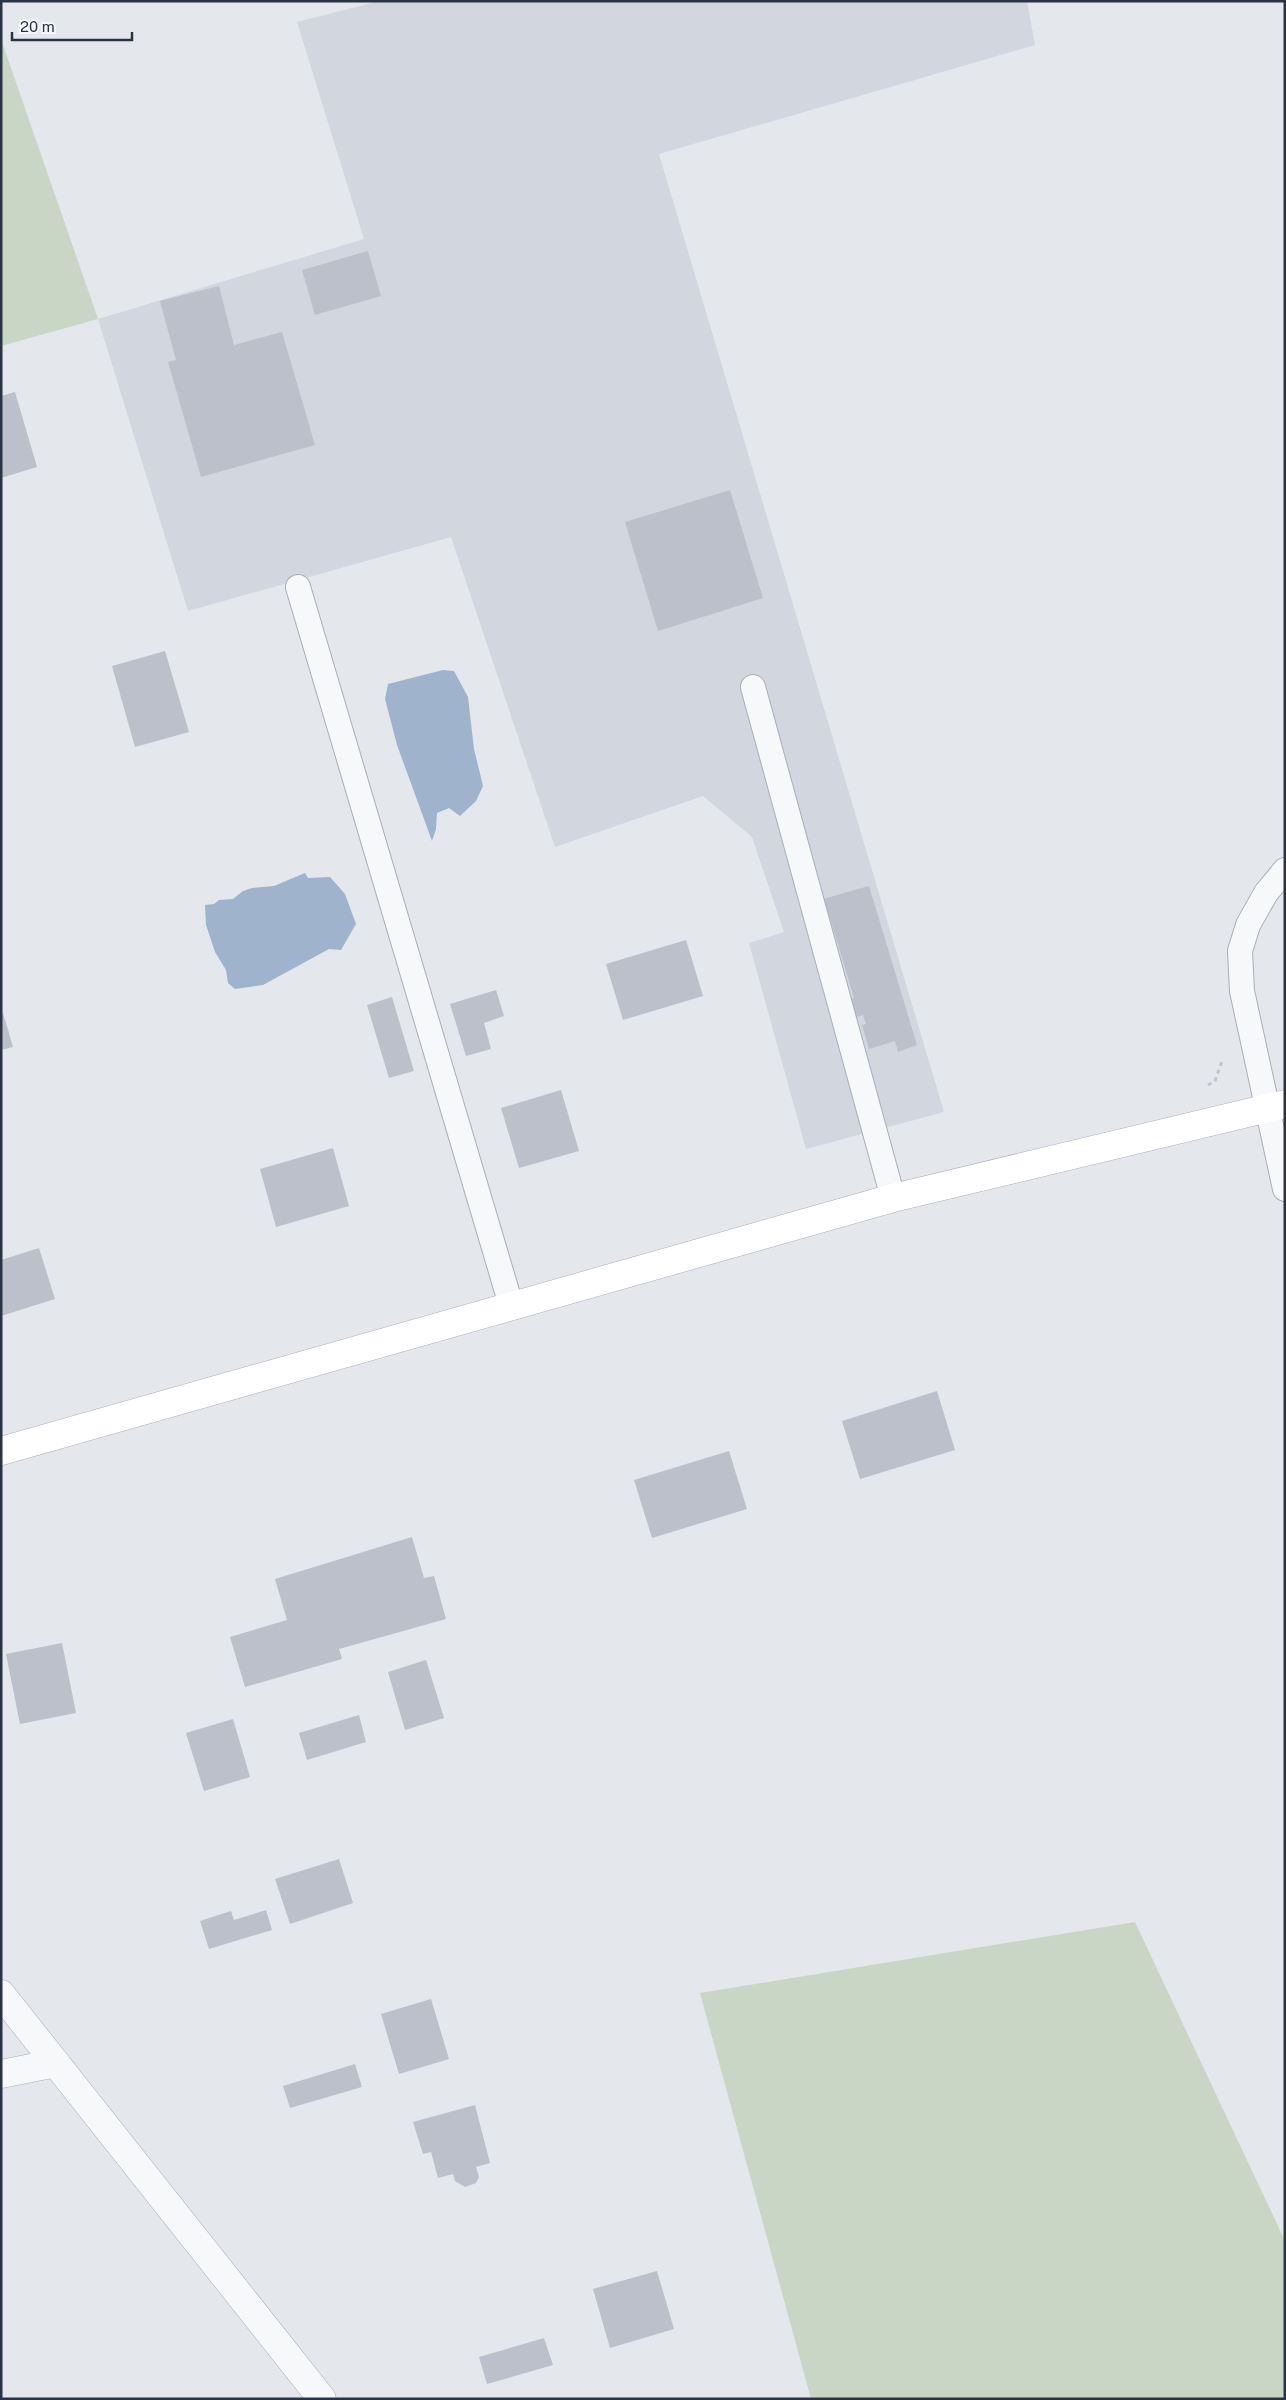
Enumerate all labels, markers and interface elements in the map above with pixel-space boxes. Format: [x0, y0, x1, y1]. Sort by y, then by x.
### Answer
scale bar [12, 10, 132, 42]
text: 20 m [20, 18, 55, 35]

